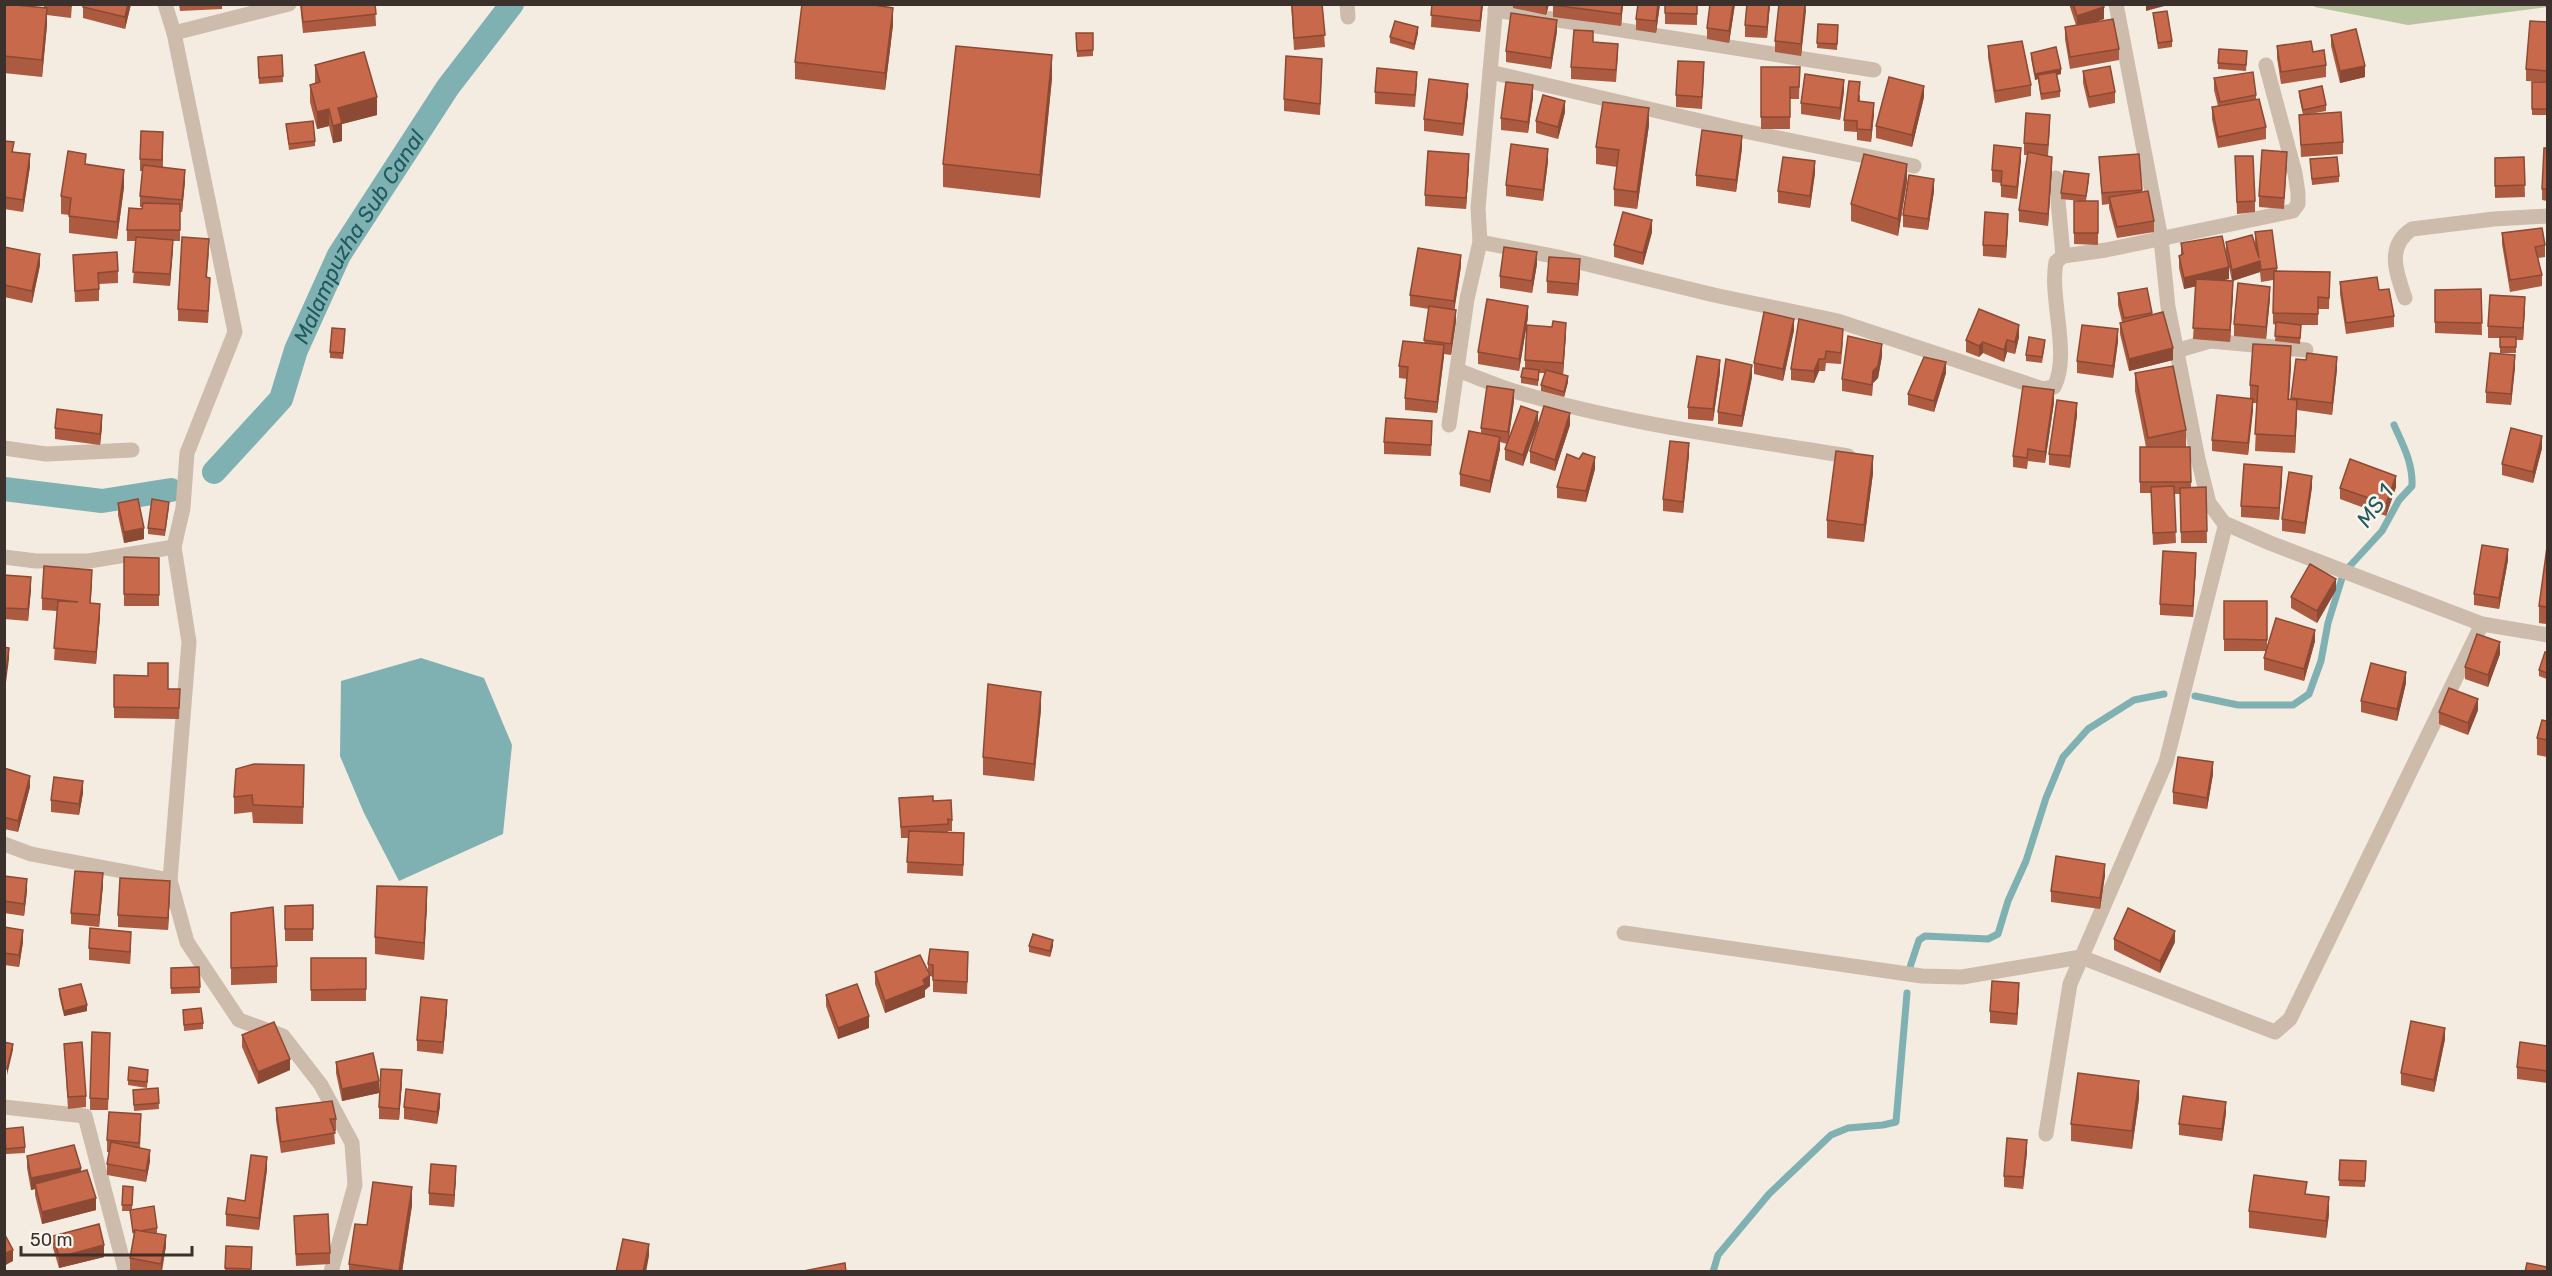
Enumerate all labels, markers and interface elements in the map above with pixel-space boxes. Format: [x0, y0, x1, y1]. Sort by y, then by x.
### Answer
water label: Malampuzha Sub Canal [287, 124, 430, 348]
water label: MS 1 [2351, 479, 2400, 533]
scale bar [21, 1219, 192, 1257]
text: 50 m [30, 1229, 73, 1251]

